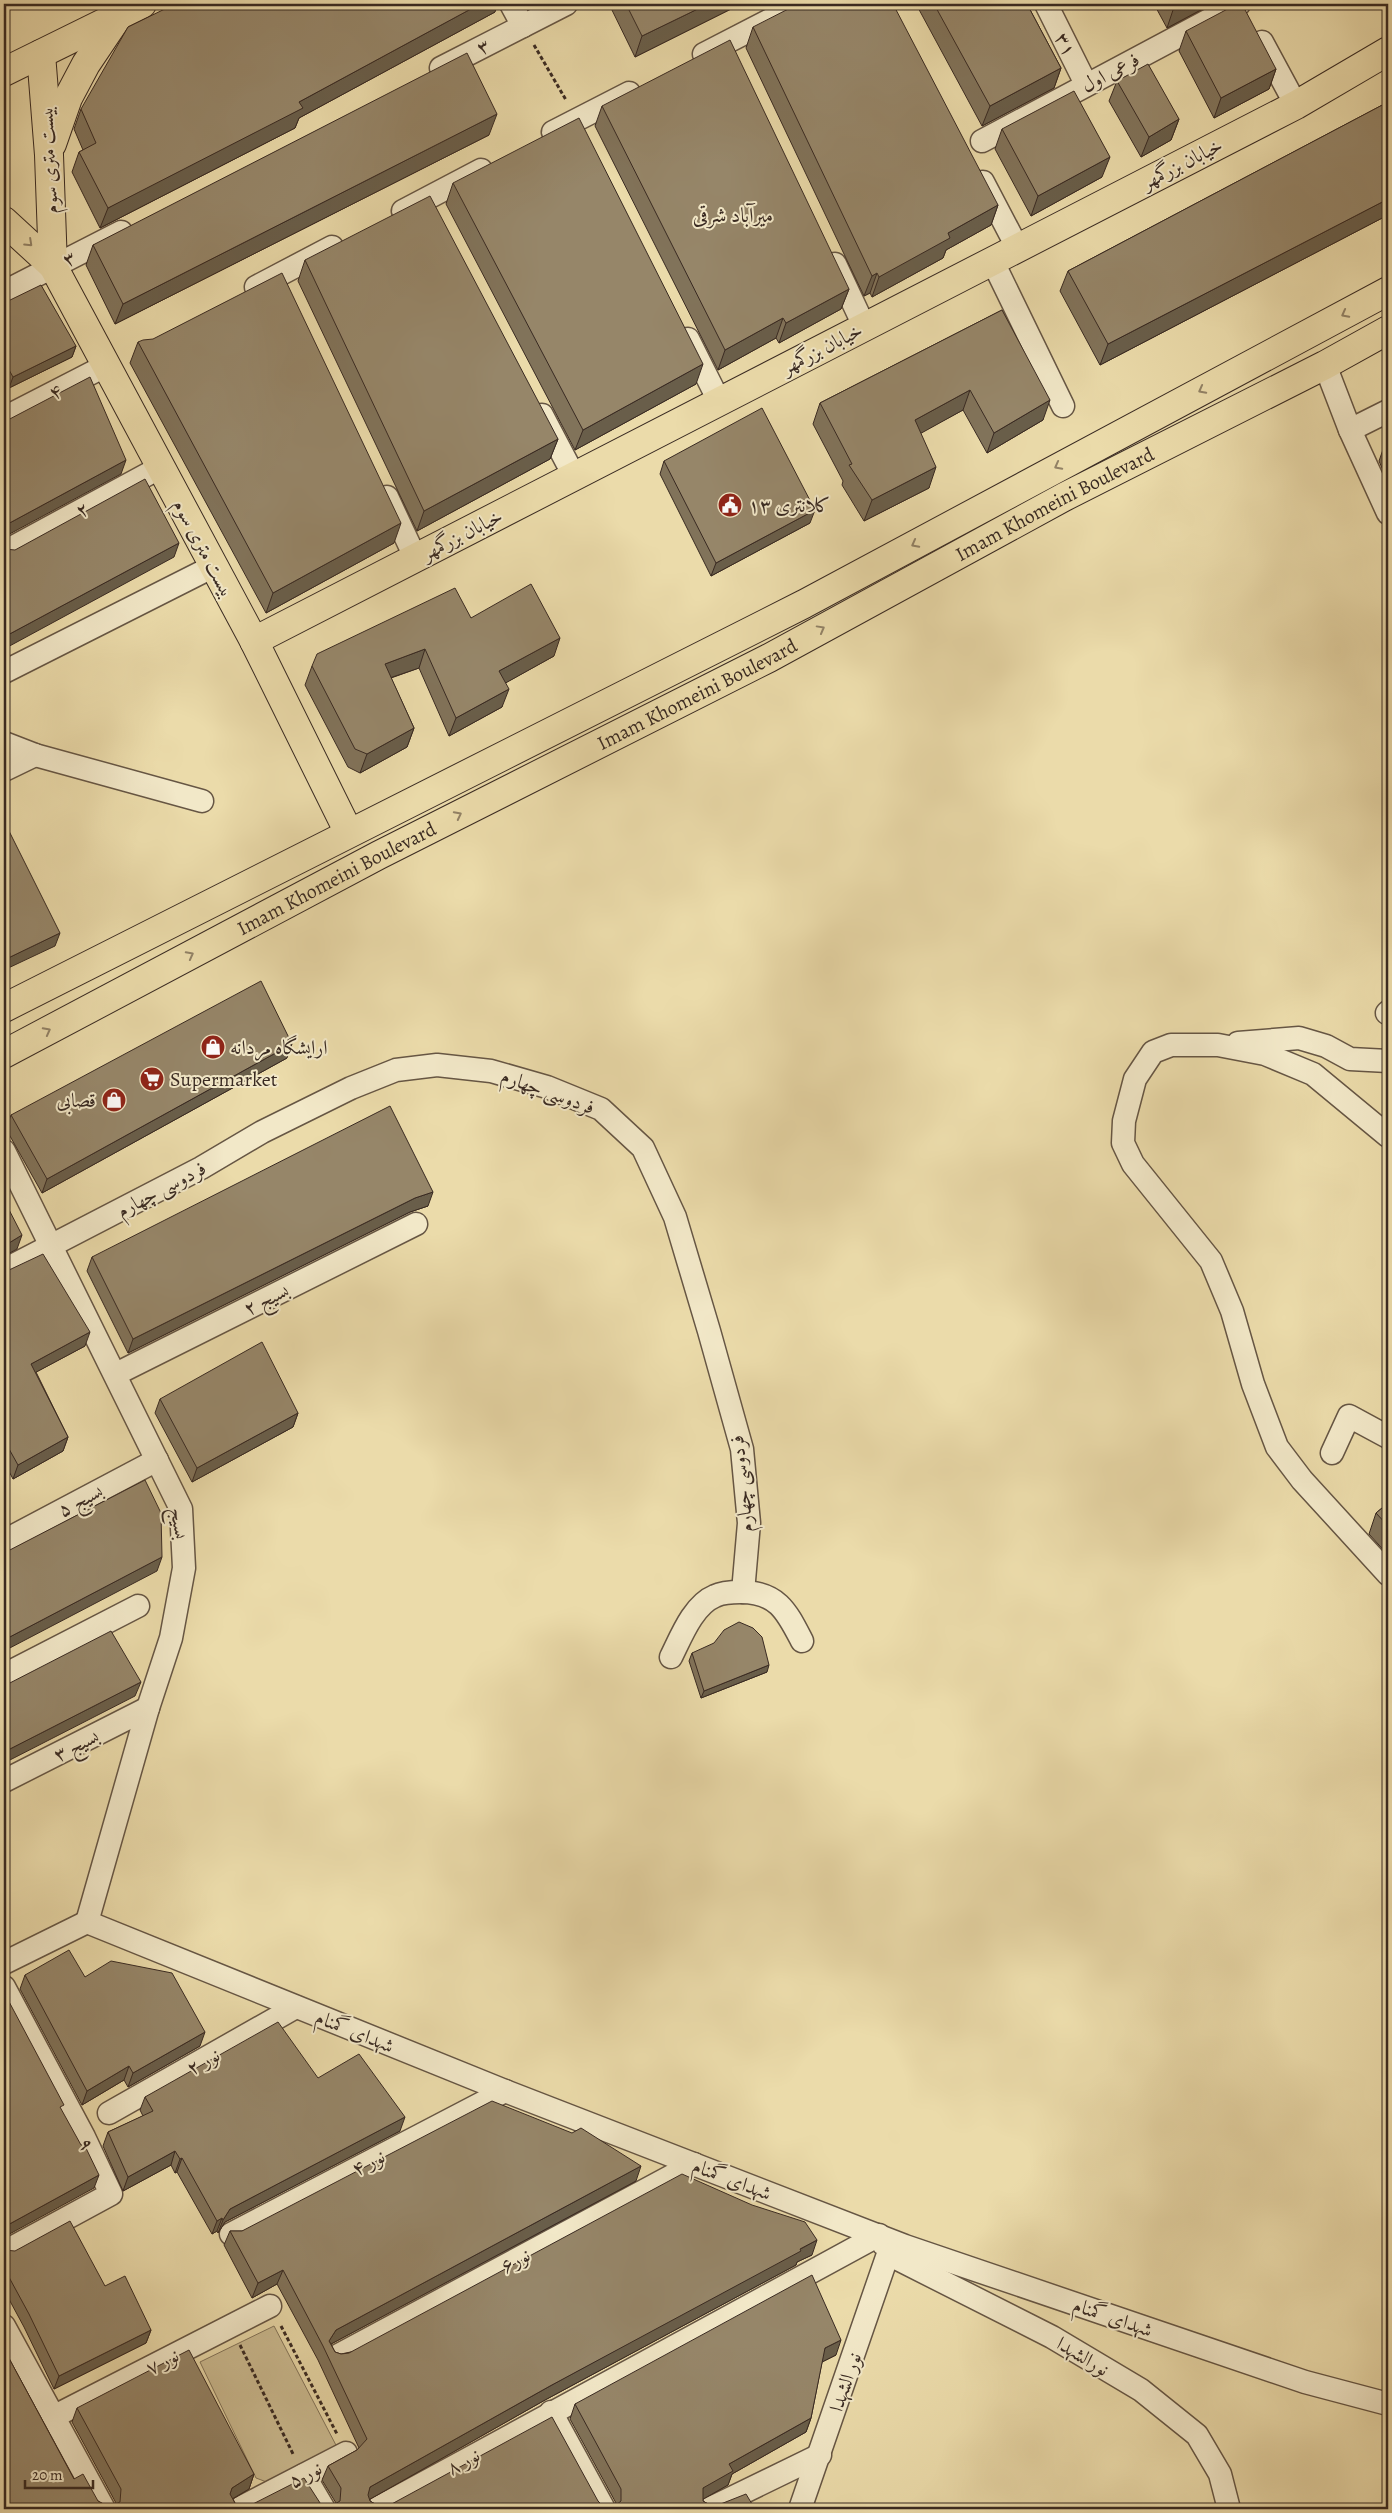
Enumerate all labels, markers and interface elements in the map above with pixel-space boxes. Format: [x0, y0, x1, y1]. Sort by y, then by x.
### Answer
street label: ۳۱ [1048, 28, 1083, 61]
street label: ۳ [472, 32, 495, 61]
street label: فرعی اول [1076, 46, 1144, 99]
street label: بیست متری سوم [32, 105, 69, 215]
street label: خیابان بزرگمهر [1135, 131, 1227, 196]
district label: میرآباد شرقی [693, 201, 773, 229]
one-way arrow [23, 238, 32, 247]
street label: ۳ [58, 244, 81, 273]
one-way arrow [1341, 308, 1350, 318]
street label: خیابان بزرگمهر [775, 316, 867, 381]
street label: ۴ [44, 377, 67, 406]
one-way arrow [1198, 384, 1207, 394]
street label: Imam Khomeini Boulevard [951, 441, 1159, 568]
one-way arrow [1054, 460, 1063, 470]
public building icon: کلانتری ۱۳ [717, 492, 743, 518]
place label: کلانتری ۱۳ [748, 492, 830, 519]
street label: بیست متری سوم [163, 494, 241, 604]
street label: ۲ [71, 495, 94, 524]
street label: خیابان بزرگمهر [415, 502, 507, 567]
one-way arrow [911, 537, 920, 547]
one-way arrow [816, 626, 825, 636]
street label: Imam Khomeini Boulevard [593, 632, 802, 757]
one-way arrow [453, 810, 462, 821]
street label: Imam Khomeini Boulevard [232, 815, 441, 942]
one-way arrow [185, 951, 194, 961]
one-way arrow [42, 1027, 51, 1037]
shop icon: ارایشگاه مردانه [200, 1034, 226, 1060]
place label: ارایشگاه مردانه [230, 1034, 328, 1061]
street label: فردوسی چهارم [496, 1062, 598, 1125]
supermarket icon: Supermarket [139, 1066, 165, 1092]
place label: Supermarket [170, 1066, 278, 1093]
place label: قصابی [56, 1087, 96, 1115]
shop icon: قصابی [101, 1087, 127, 1113]
street label: فردوسی چهارم [112, 1155, 213, 1228]
street label: بسیج ۲ [239, 1277, 296, 1326]
street label: فردوسی چهارم [723, 1434, 764, 1534]
street label: بسیج ۵ [53, 1477, 110, 1527]
street label: بسیج [160, 1505, 195, 1542]
street label: بسیج ۳ [49, 1722, 106, 1772]
street label: شهدای گمنام [310, 2003, 398, 2063]
street label: نور ۲ [182, 2041, 225, 2082]
street label: ۹ [72, 2133, 101, 2155]
street label: نور ۴ [347, 2143, 390, 2182]
street label: شهدای گمنام [687, 2152, 775, 2211]
street label: نور۶ [495, 2241, 535, 2279]
street label: شهدای گمنام [1068, 2291, 1156, 2347]
street label: نورالشهدا [1051, 2330, 1114, 2383]
street label: نور ۷ [141, 2342, 184, 2381]
street label: نور الشهدا [823, 2349, 868, 2415]
street label: نور ۸ [442, 2441, 485, 2482]
street label: نور ۵ [284, 2454, 327, 2494]
scale bar [25, 2458, 92, 2490]
text: 20 m [32, 2465, 63, 2485]

